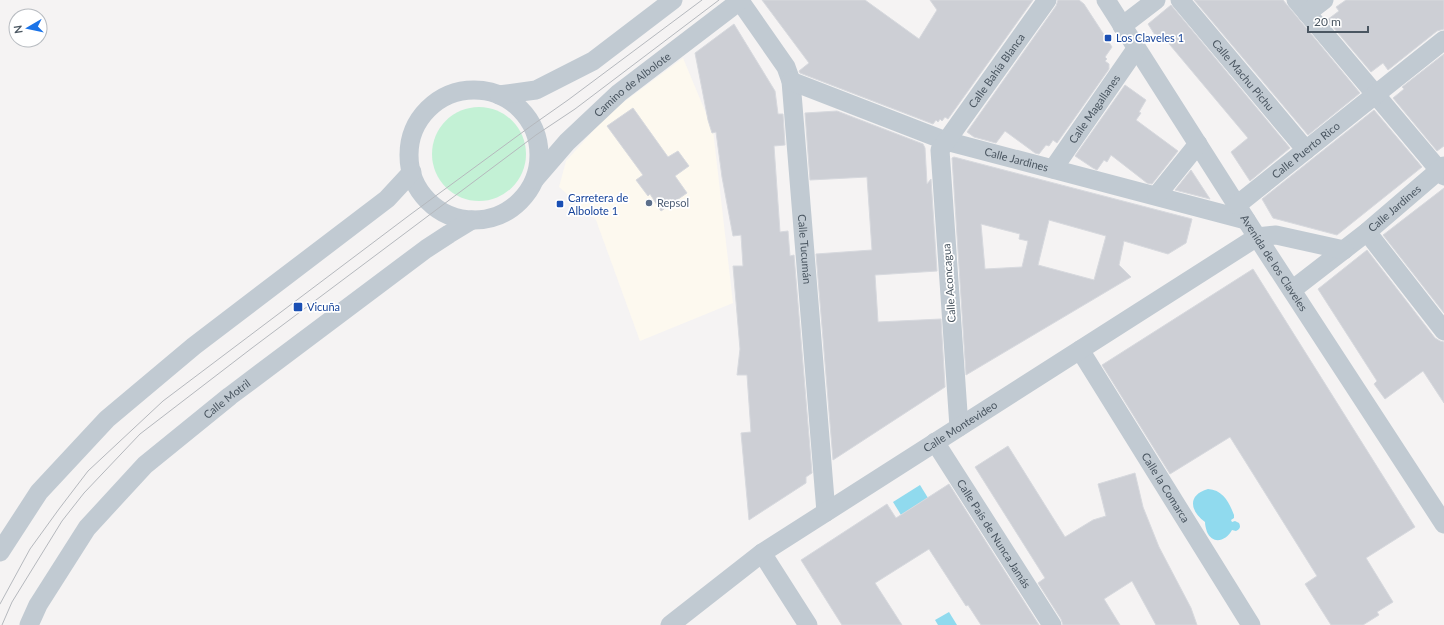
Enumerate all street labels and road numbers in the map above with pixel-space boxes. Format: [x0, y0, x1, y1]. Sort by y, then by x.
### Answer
street label: Calle Bahía Blanca [965, 31, 1027, 110]
street label: Calle Machu Pichu [1210, 36, 1277, 113]
street label: Camino de Albolote [591, 49, 673, 119]
street label: Calle Magallanes [1066, 72, 1123, 146]
street label: Calle Puerto Rico [1269, 119, 1342, 181]
street label: Calle Jardines [983, 144, 1050, 174]
street label: Calle Jardines [1365, 182, 1423, 234]
street label: Avenida de los Claveles [1238, 212, 1311, 314]
street label: Calle Tucumán [796, 214, 814, 284]
street label: Calle Aconcagua [939, 243, 958, 323]
street label: Calle Motril [200, 376, 253, 421]
street label: Calle Montevideo [921, 398, 999, 454]
street label: Calle la Comarca [1139, 450, 1193, 525]
street label: Calle País de Nunca Jamás [955, 477, 1034, 591]

